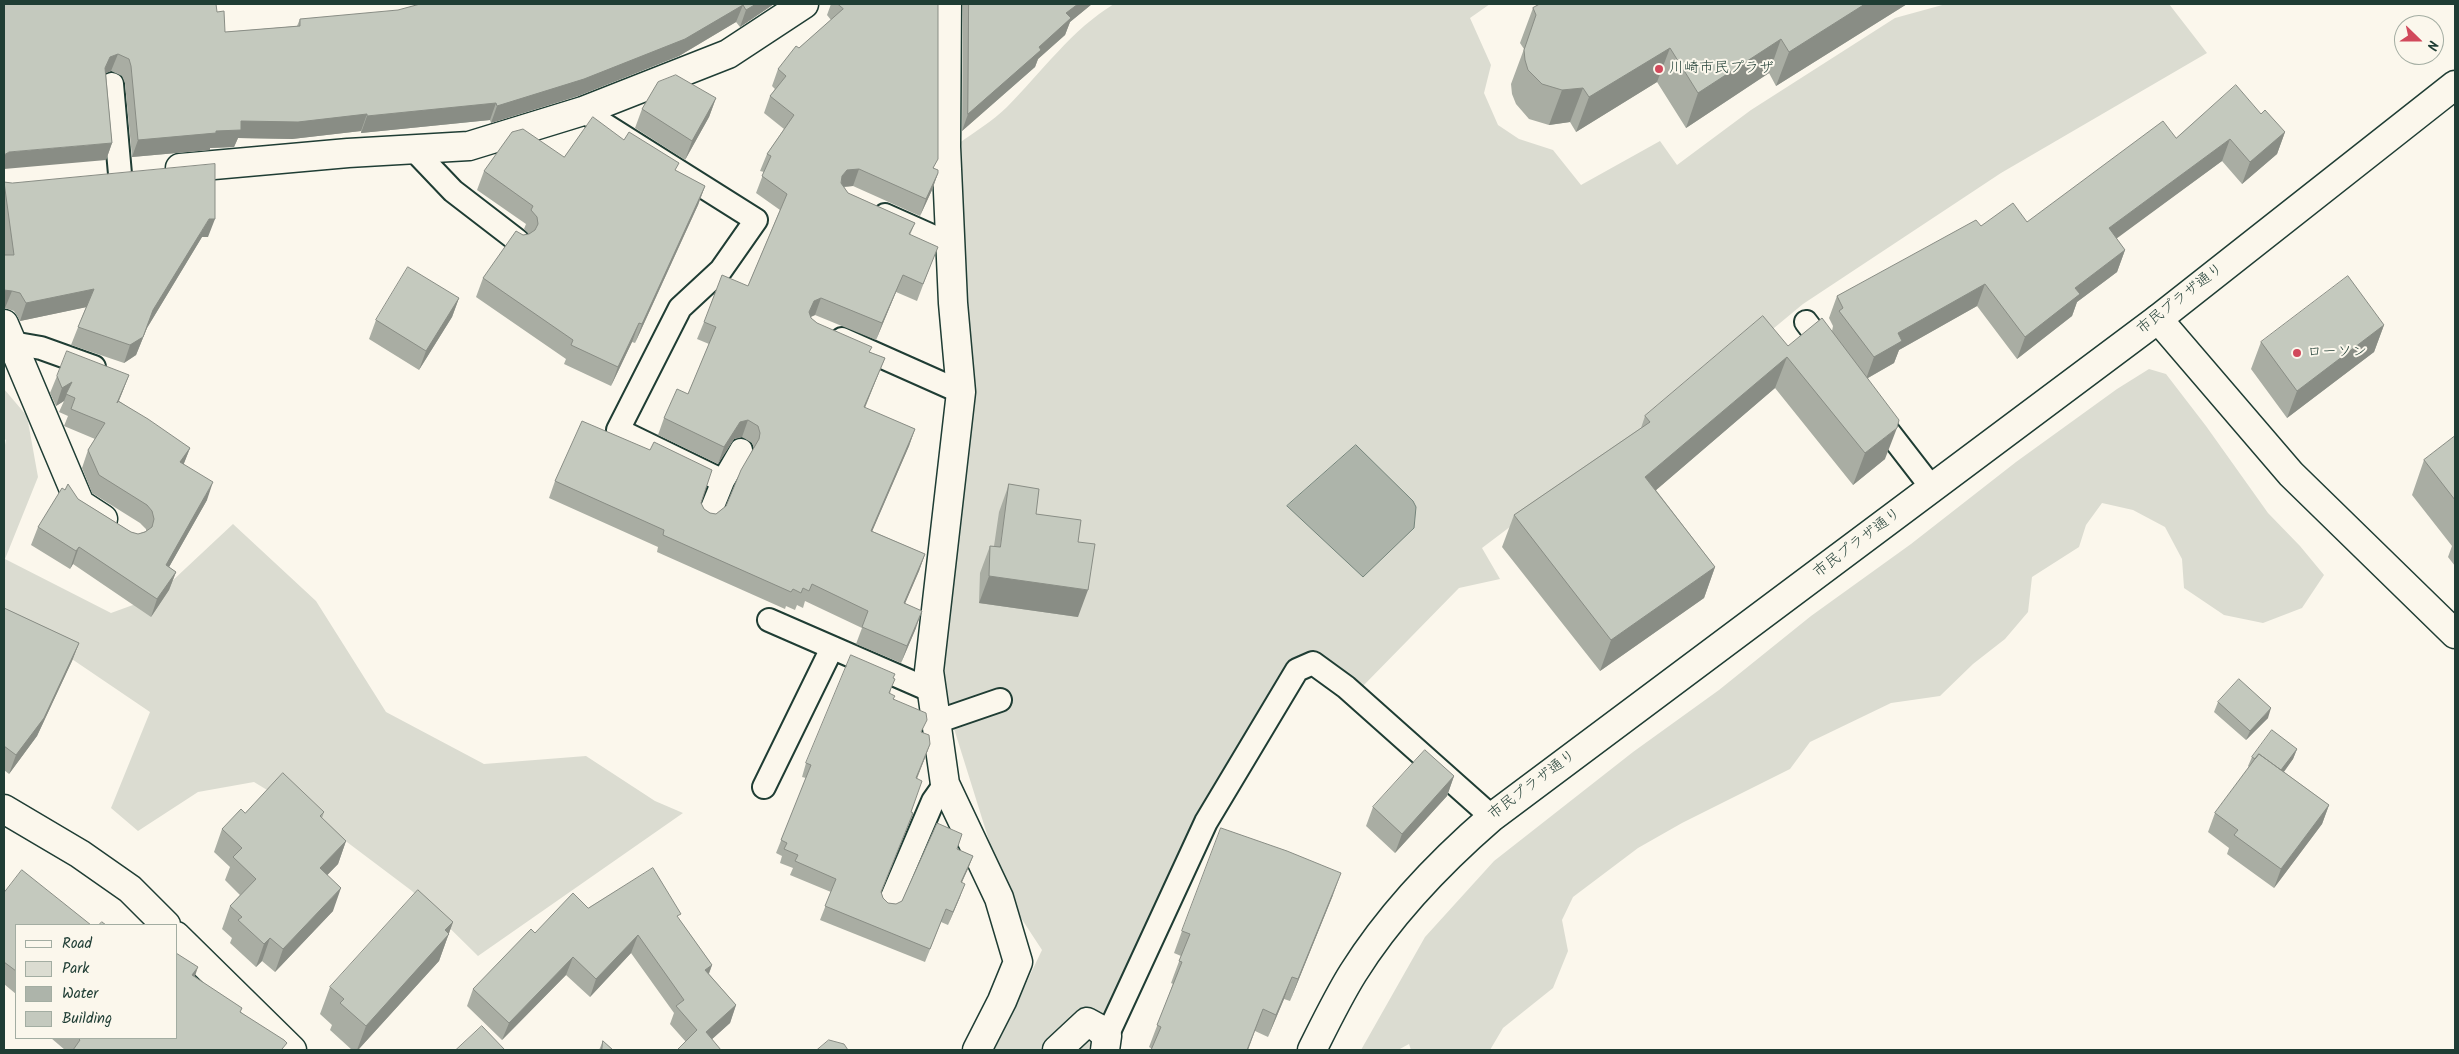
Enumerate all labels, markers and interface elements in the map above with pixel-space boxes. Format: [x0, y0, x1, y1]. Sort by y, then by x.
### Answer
north arrow [2394, 15, 2444, 65]
text: N [2420, 37, 2444, 53]
place label: 川崎市民プラザ [1669, 60, 1774, 78]
marker: 川崎市民プラザ [1653, 63, 1665, 75]
street label: 市民プラザ通り [2134, 261, 2228, 339]
place label: ローソン [2307, 344, 2367, 362]
marker: ローソン [2291, 347, 2303, 359]
street label: 市民プラザ通り [1811, 505, 1905, 583]
street label: 市民プラザ通り [1486, 747, 1580, 825]
legend [15, 924, 178, 1039]
text: Road [62, 932, 92, 956]
text: Park [62, 957, 89, 981]
text: Water [62, 982, 98, 1006]
text: Building [62, 1007, 112, 1031]

